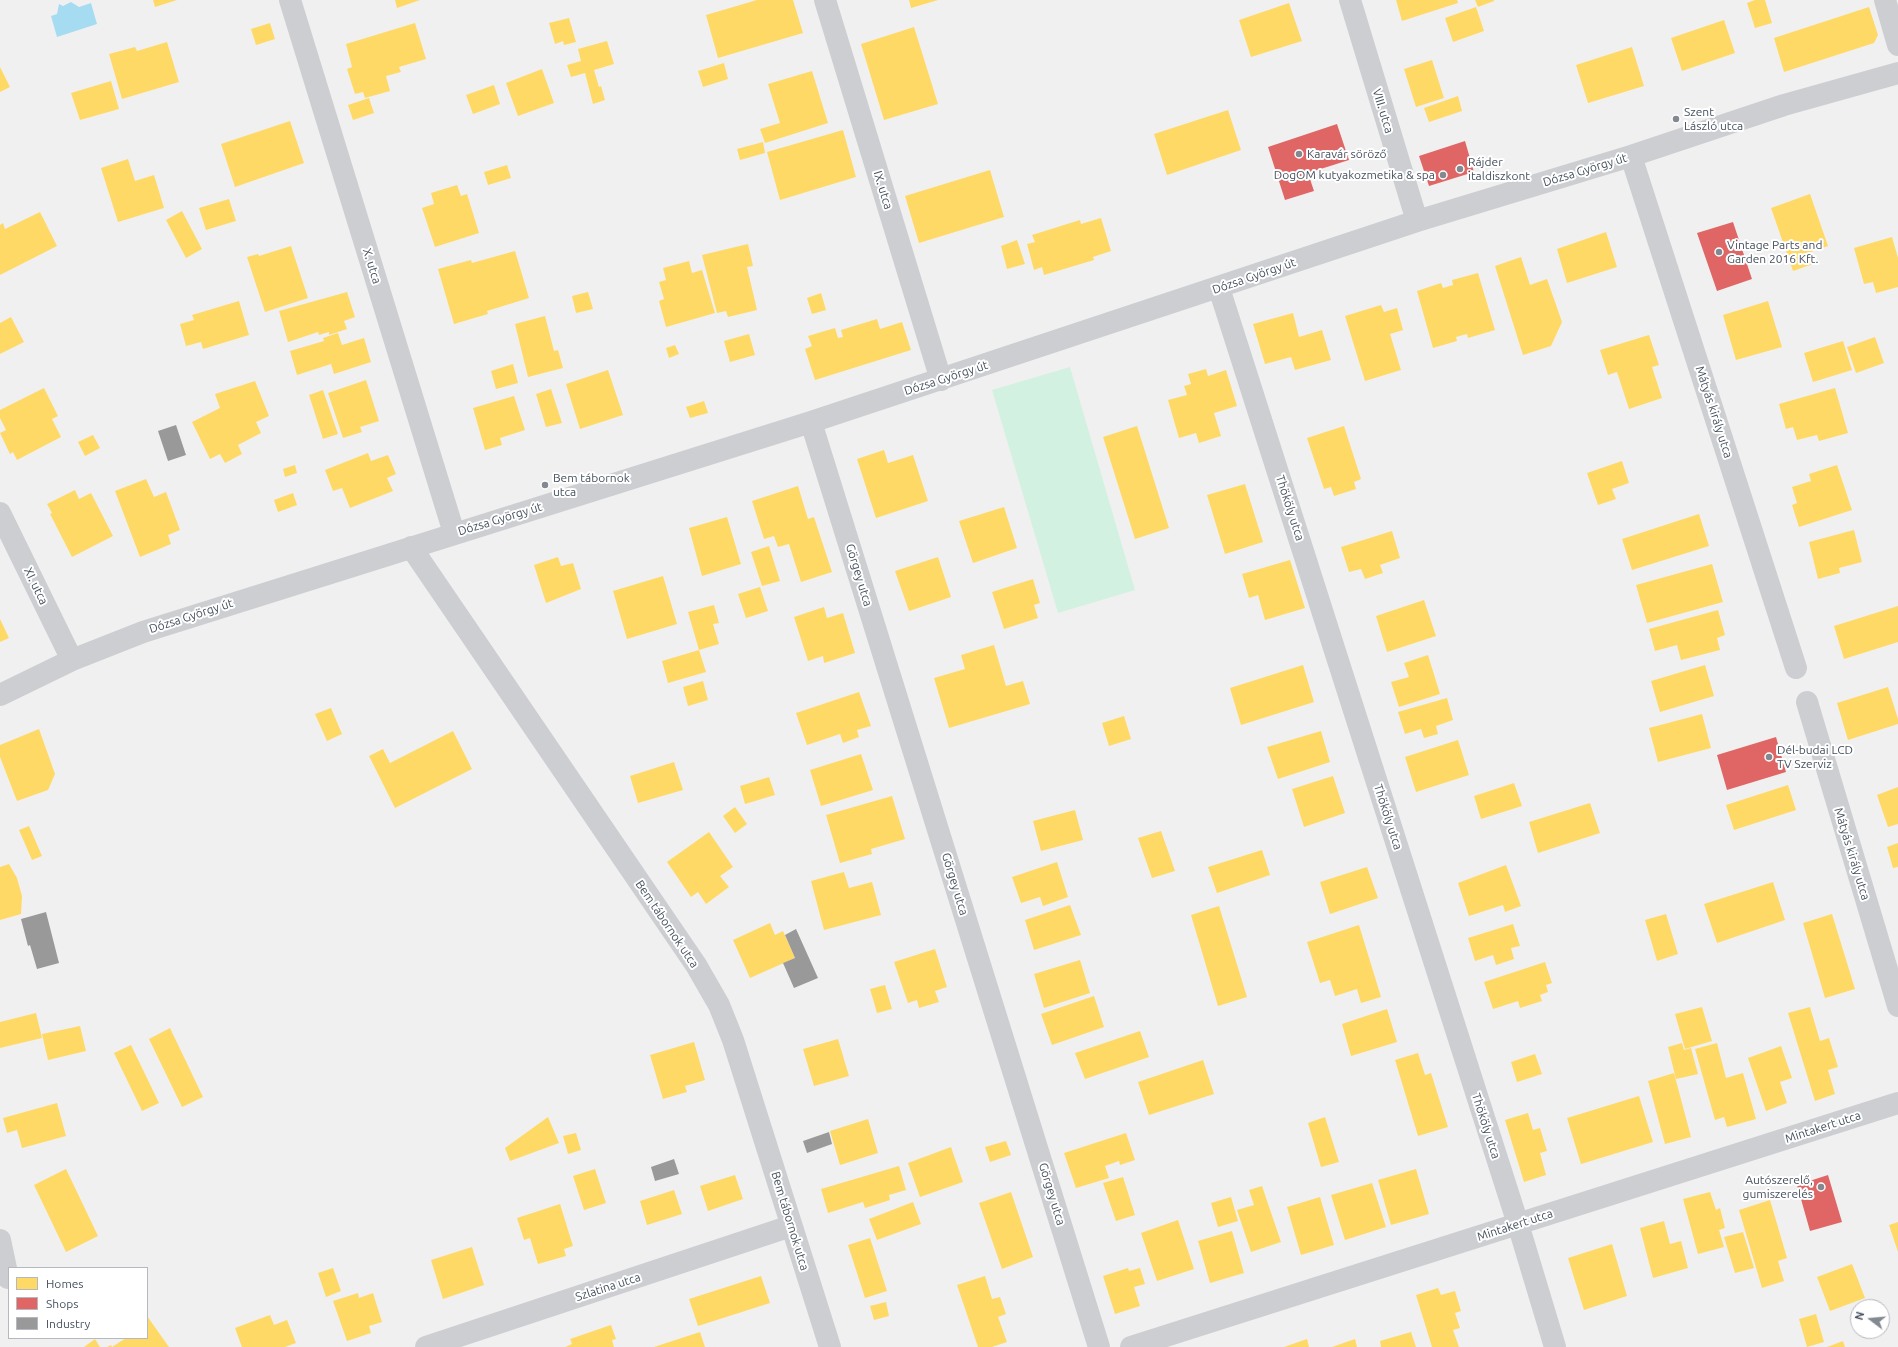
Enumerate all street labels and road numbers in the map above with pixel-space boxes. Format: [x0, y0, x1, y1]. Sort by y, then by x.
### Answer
street label: VIII. utca [1369, 87, 1397, 135]
street label: Dózsa György út [1541, 150, 1629, 190]
street label: IX. utca [870, 169, 896, 211]
street label: X. utca [360, 246, 384, 286]
street label: Dózsa György út [1210, 255, 1298, 297]
street label: Dózsa György út [902, 358, 990, 398]
street label: Mátyás király utca [1692, 364, 1736, 460]
street label: Thököly utca [1273, 473, 1307, 543]
street label: Dózsa György út [456, 499, 544, 539]
street label: Görgey utca [843, 542, 875, 608]
street label: XI. utca [21, 565, 51, 607]
street label: Dózsa György út [147, 596, 235, 636]
street label: Thököly utca [1371, 782, 1405, 852]
street label: Mátyás király utca [1831, 806, 1873, 902]
street label: Görgey utca [939, 851, 971, 917]
street label: Bem tábornok utca [632, 877, 702, 971]
street label: Thököly utca [1469, 1091, 1503, 1161]
street label: Mintakert utca [1783, 1108, 1863, 1146]
street label: Görgey utca [1036, 1161, 1068, 1227]
street label: Bem tábornok utca [768, 1170, 812, 1272]
street label: Mintakert utca [1475, 1206, 1555, 1244]
street label: Szlatina utca [574, 1270, 642, 1304]

